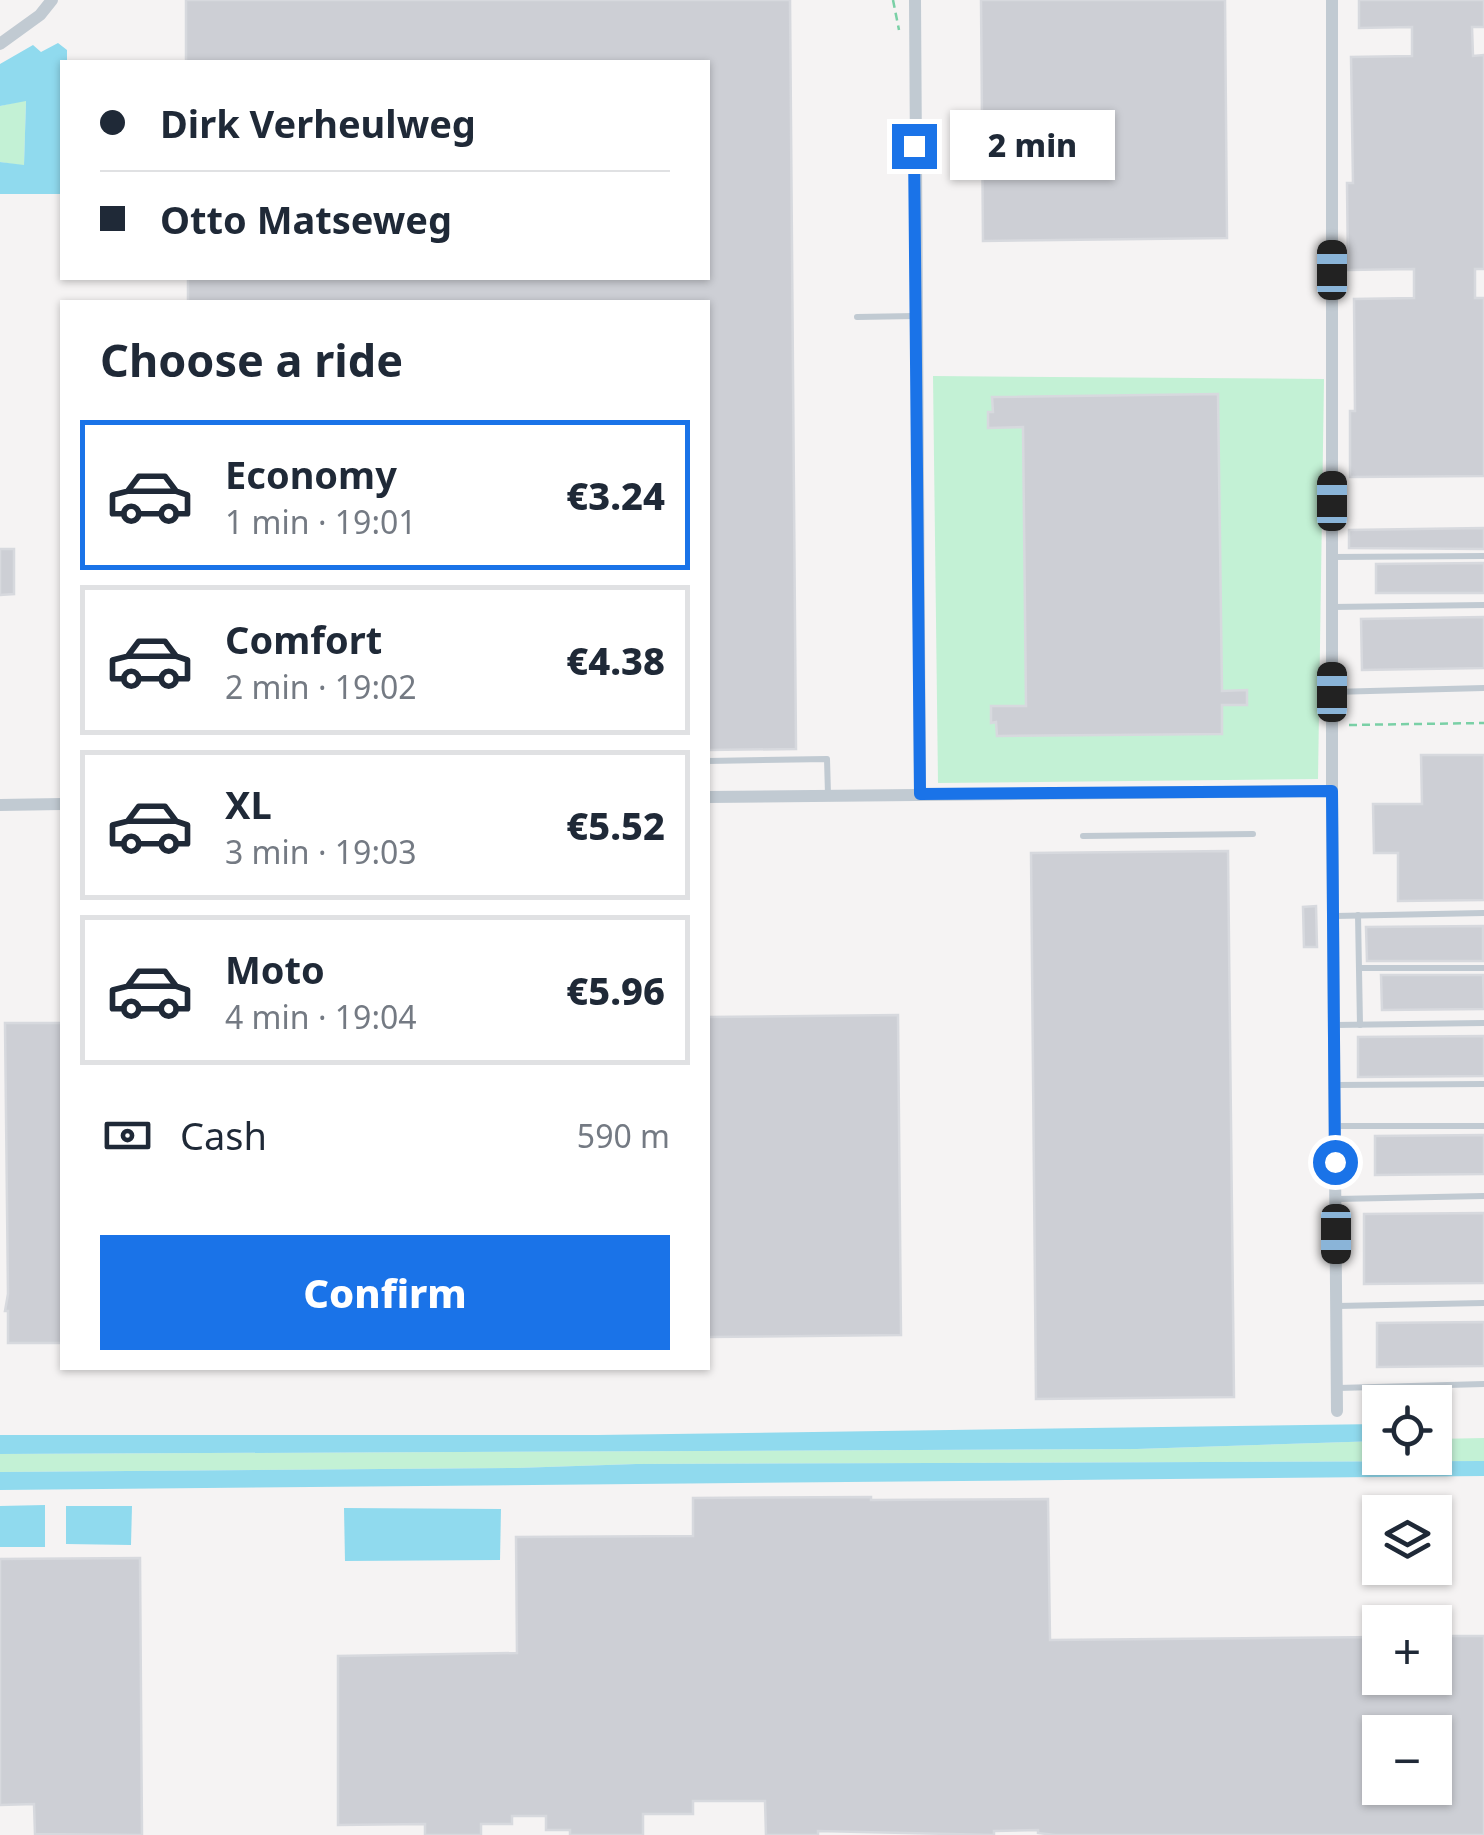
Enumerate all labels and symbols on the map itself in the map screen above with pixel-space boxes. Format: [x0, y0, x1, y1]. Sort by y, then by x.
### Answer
callout: 2 min [949, 111, 1114, 181]
route end [892, 124, 937, 169]
car [1317, 240, 1347, 300]
car [1317, 471, 1347, 531]
car [1317, 662, 1347, 722]
route start [1313, 1140, 1358, 1185]
car [1321, 1204, 1351, 1264]

